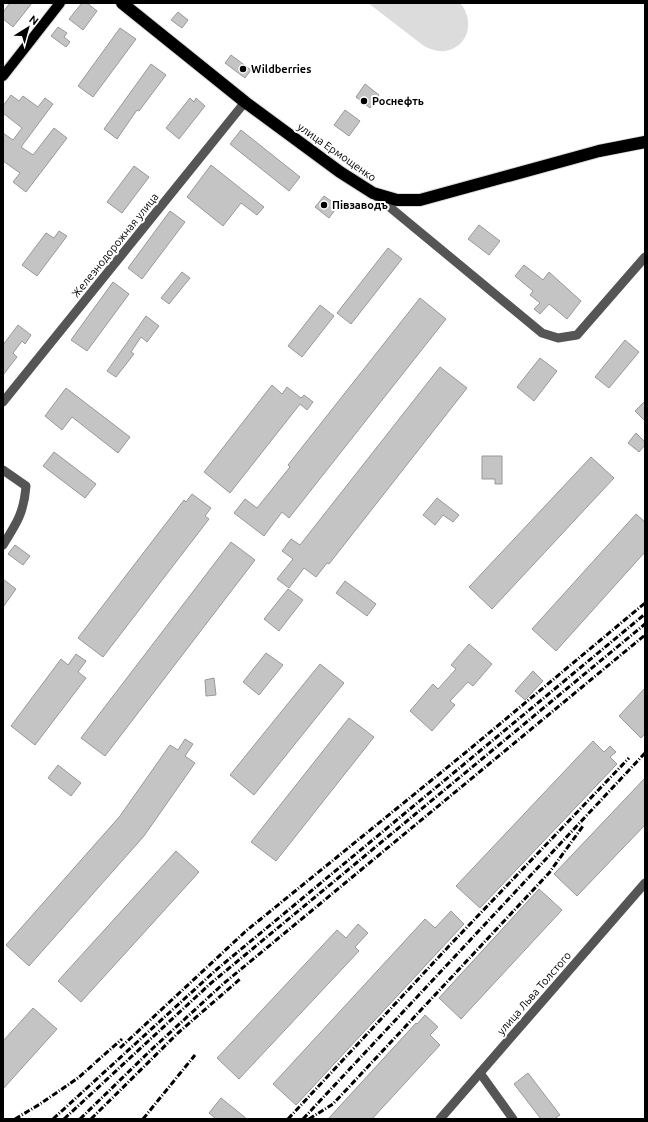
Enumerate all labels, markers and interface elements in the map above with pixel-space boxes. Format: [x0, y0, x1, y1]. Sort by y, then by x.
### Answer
north arrow [8, 8, 48, 48]
text: N [27, 13, 41, 27]
place label: Wildberries [251, 63, 311, 75]
marker: Wildberries [238, 64, 248, 74]
place label: Роснефть [372, 95, 424, 107]
marker: Роснефть [359, 96, 369, 106]
street label: улица Ермощенко [295, 120, 379, 184]
street label: Железнодорожная улица [69, 191, 161, 299]
place label: Пiвзаводъ [332, 199, 388, 211]
marker: Пiвзаводъ [319, 200, 329, 210]
street label: улица Льва Толстого [495, 949, 573, 1037]

